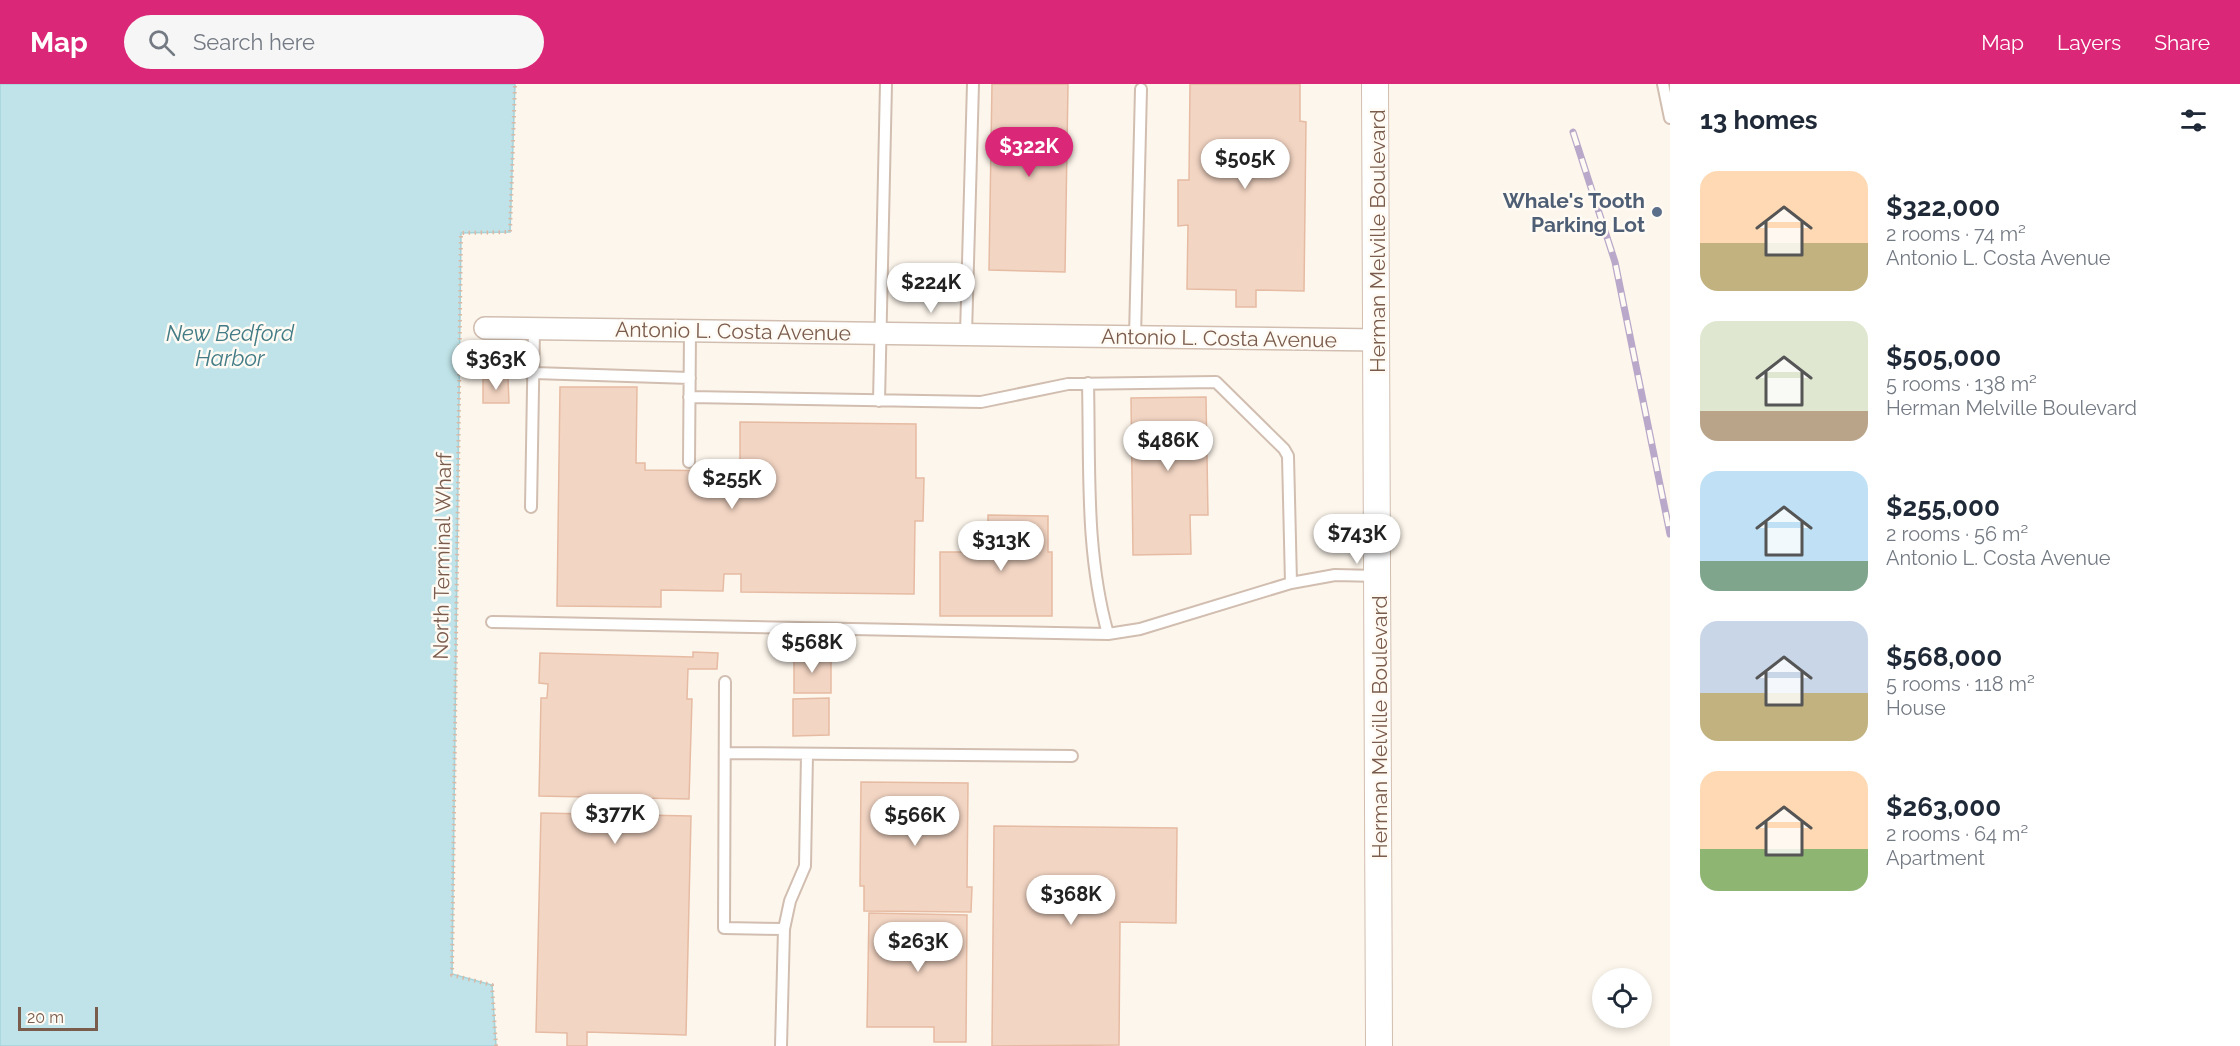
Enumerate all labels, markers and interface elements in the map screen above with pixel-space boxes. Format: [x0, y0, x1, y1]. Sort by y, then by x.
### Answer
search box [124, 15, 544, 69]
text: Map [30, 26, 88, 59]
icon: search [145, 26, 178, 59]
text: Search here [193, 29, 315, 55]
text: Map [1981, 30, 2024, 55]
text: Layers [2057, 30, 2121, 55]
text: Share [2154, 30, 2210, 55]
icon: filters [2177, 104, 2210, 137]
text: 13 homes [1700, 105, 1818, 135]
street label: Herman Melville Boulevard [1365, 109, 1390, 373]
pin: $322K [987, 127, 1071, 178]
text: $322K [999, 134, 1059, 158]
pin: $505K [1203, 139, 1287, 190]
text: $505K [1215, 146, 1275, 170]
place label: Whale's Tooth Parking Lot [1503, 188, 1645, 237]
text: $322,000 [1886, 192, 2000, 222]
icon: home [1748, 195, 1820, 267]
marker: Whale's Tooth Parking Lot [1650, 205, 1664, 219]
text: 2 rooms · 74 m² [1886, 222, 2026, 246]
text: Antonio L. Costa Avenue [1886, 246, 2111, 270]
pin: $224K [889, 263, 973, 314]
text: $224K [901, 270, 961, 294]
street label: Antonio L. Costa Avenue [615, 316, 851, 346]
water label: New Bedford Harbor [166, 320, 295, 371]
street label: Antonio L. Costa Avenue [1101, 323, 1337, 353]
pin: $363K [454, 340, 538, 391]
text: $505,000 [1886, 342, 2001, 372]
icon: home [1748, 345, 1820, 417]
text: $363K [466, 347, 526, 371]
text: 5 rooms · 138 m² [1886, 372, 2037, 396]
text: Herman Melville Boulevard [1886, 396, 2137, 420]
pin: $486K [1126, 421, 1210, 472]
text: $486K [1137, 428, 1199, 452]
street label: North Terminal Wharf [428, 451, 456, 660]
pin: $255K [690, 459, 774, 510]
text: $255K [702, 466, 762, 490]
text: $255,000 [1886, 492, 2000, 522]
icon: home [1748, 495, 1820, 567]
pin: $743K [1315, 514, 1399, 565]
pin: $313K [959, 521, 1043, 572]
text: $743K [1327, 521, 1387, 545]
text: 2 rooms · 56 m² [1886, 522, 2028, 546]
text: $313K [972, 528, 1030, 552]
text: Antonio L. Costa Avenue [1886, 546, 2111, 570]
street label: Herman Melville Boulevard [1367, 595, 1392, 859]
pin: $568K [770, 623, 854, 674]
text: $568K [781, 630, 843, 654]
text: $568,000 [1886, 642, 2002, 672]
icon: home [1748, 645, 1820, 717]
text: 5 rooms · 118 m² [1886, 672, 2035, 696]
text: House [1886, 696, 1946, 720]
text: $263,000 [1886, 792, 2001, 822]
pin: $377K [573, 794, 657, 845]
icon: home [1748, 795, 1820, 867]
pin: $566K [873, 796, 957, 847]
text: $377K [585, 801, 645, 825]
text: $566K [884, 803, 946, 827]
text: 2 rooms · 64 m² [1886, 822, 2028, 846]
text: Apartment [1886, 846, 1985, 870]
pin: $368K [1029, 875, 1113, 926]
text: $368K [1040, 882, 1102, 906]
pin: $263K [876, 922, 960, 973]
text: $263K [888, 929, 948, 953]
map controls [1592, 968, 1652, 1028]
button: locate [1592, 968, 1652, 1028]
scale bar [18, 1004, 98, 1032]
text: 20 m [27, 1008, 64, 1027]

